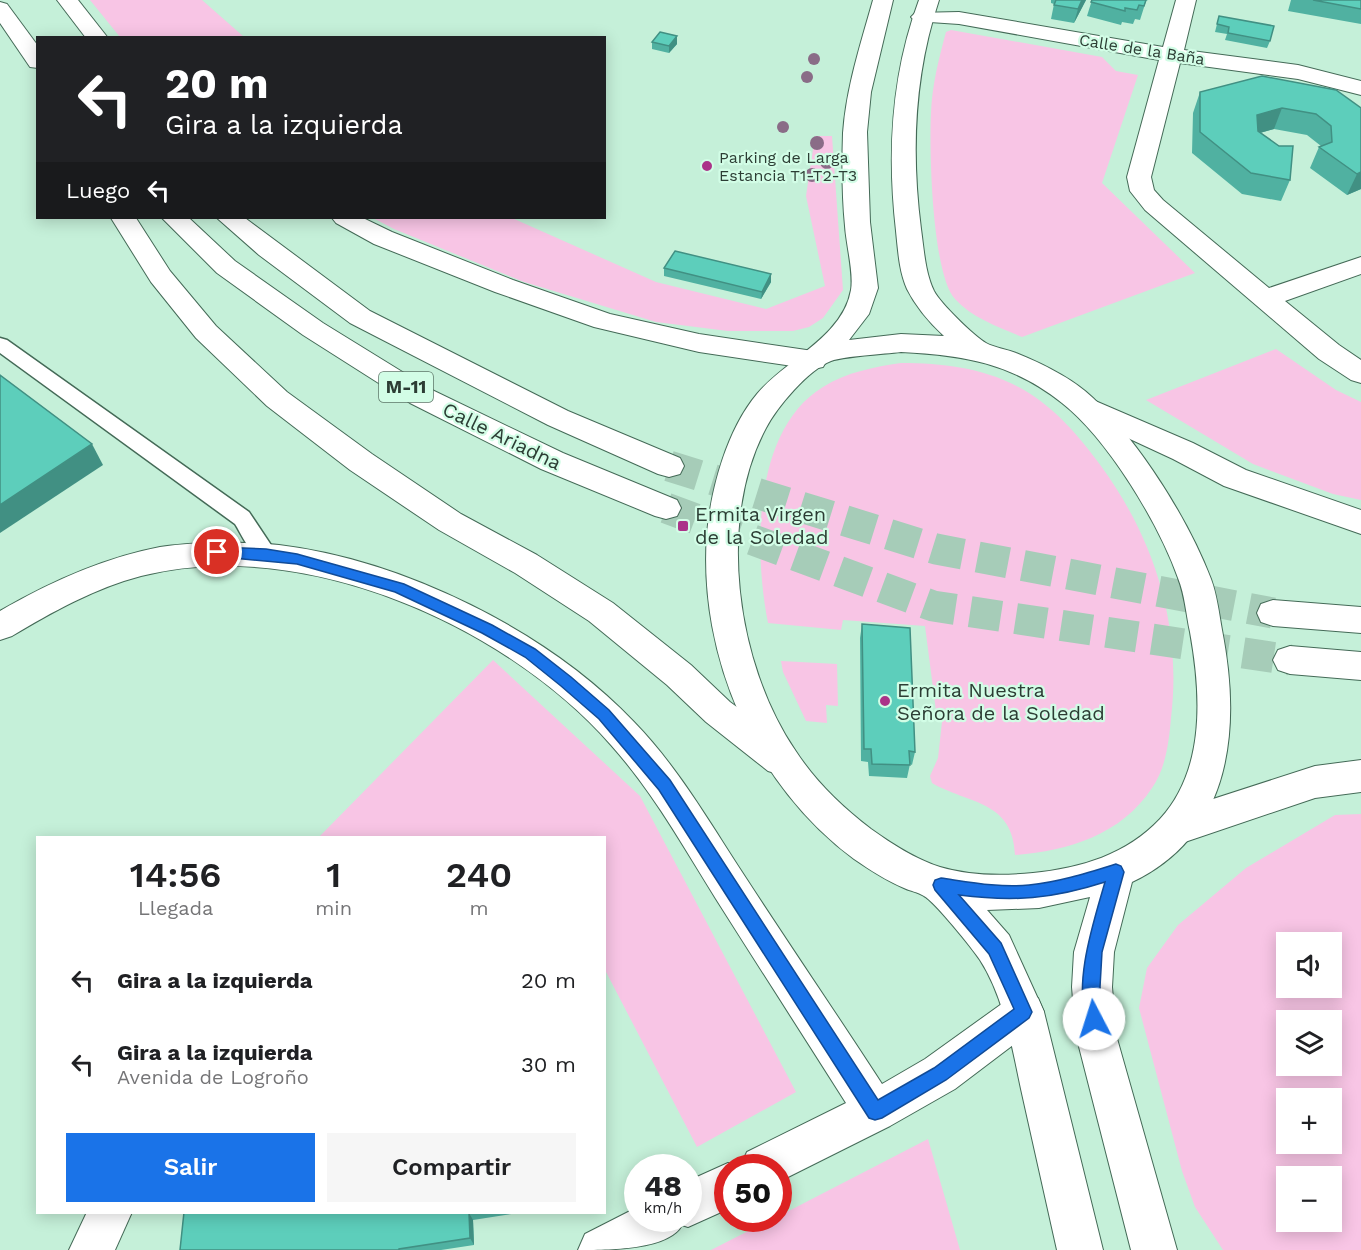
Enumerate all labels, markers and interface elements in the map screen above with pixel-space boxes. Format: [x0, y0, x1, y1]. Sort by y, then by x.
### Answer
street label: Calle de la Baña [1078, 30, 1206, 69]
text: 20 m [165, 59, 269, 108]
icon: left [66, 60, 144, 138]
text: Gira a la izquierda [165, 109, 403, 141]
place label: Parking de Larga Estancia T1-T2-T3 [719, 148, 857, 185]
marker: Parking de Larga Estancia T1-T2-T3 [700, 159, 714, 173]
icon: left [142, 174, 175, 207]
text: Luego [66, 178, 130, 203]
road number: M-11 [379, 372, 433, 402]
street label: Calle Ariadna [439, 397, 565, 475]
place label: Ermita Virgen de la Soledad [695, 502, 829, 549]
marker: Ermita Virgen de la Soledad [676, 519, 690, 533]
pin [191, 526, 242, 577]
icon: arrive [200, 535, 233, 568]
place label: Ermita Nuestra Señora de la Soledad [897, 678, 1105, 725]
marker: Ermita Nuestra Señora de la Soledad [878, 694, 892, 708]
text: 14:56 [130, 854, 221, 896]
text: 1 [326, 854, 341, 896]
text: 240 [446, 854, 512, 896]
text: Llegada [138, 896, 213, 920]
text: min [315, 896, 352, 920]
text: m [469, 896, 489, 920]
map controls [1276, 932, 1342, 1232]
button: sound [1276, 932, 1342, 998]
icon: left [66, 964, 99, 997]
text: Gira a la izquierda [117, 968, 313, 993]
text: 20 m [521, 968, 576, 993]
position arrow [1062, 987, 1126, 1051]
button: layers [1276, 1010, 1342, 1076]
text: Gira a la izquierda [117, 1040, 313, 1065]
icon: left [66, 1048, 99, 1081]
text: 30 m [521, 1052, 576, 1077]
text: Avenida de Logroño [117, 1065, 309, 1089]
button: + [1276, 1088, 1342, 1154]
button: Salir [66, 1133, 315, 1202]
button: Compartir [327, 1133, 576, 1202]
speed limit sign: 50 [714, 1154, 792, 1232]
button: − [1276, 1166, 1342, 1232]
text: 48 [644, 1168, 682, 1203]
text: km/h [644, 1199, 682, 1217]

